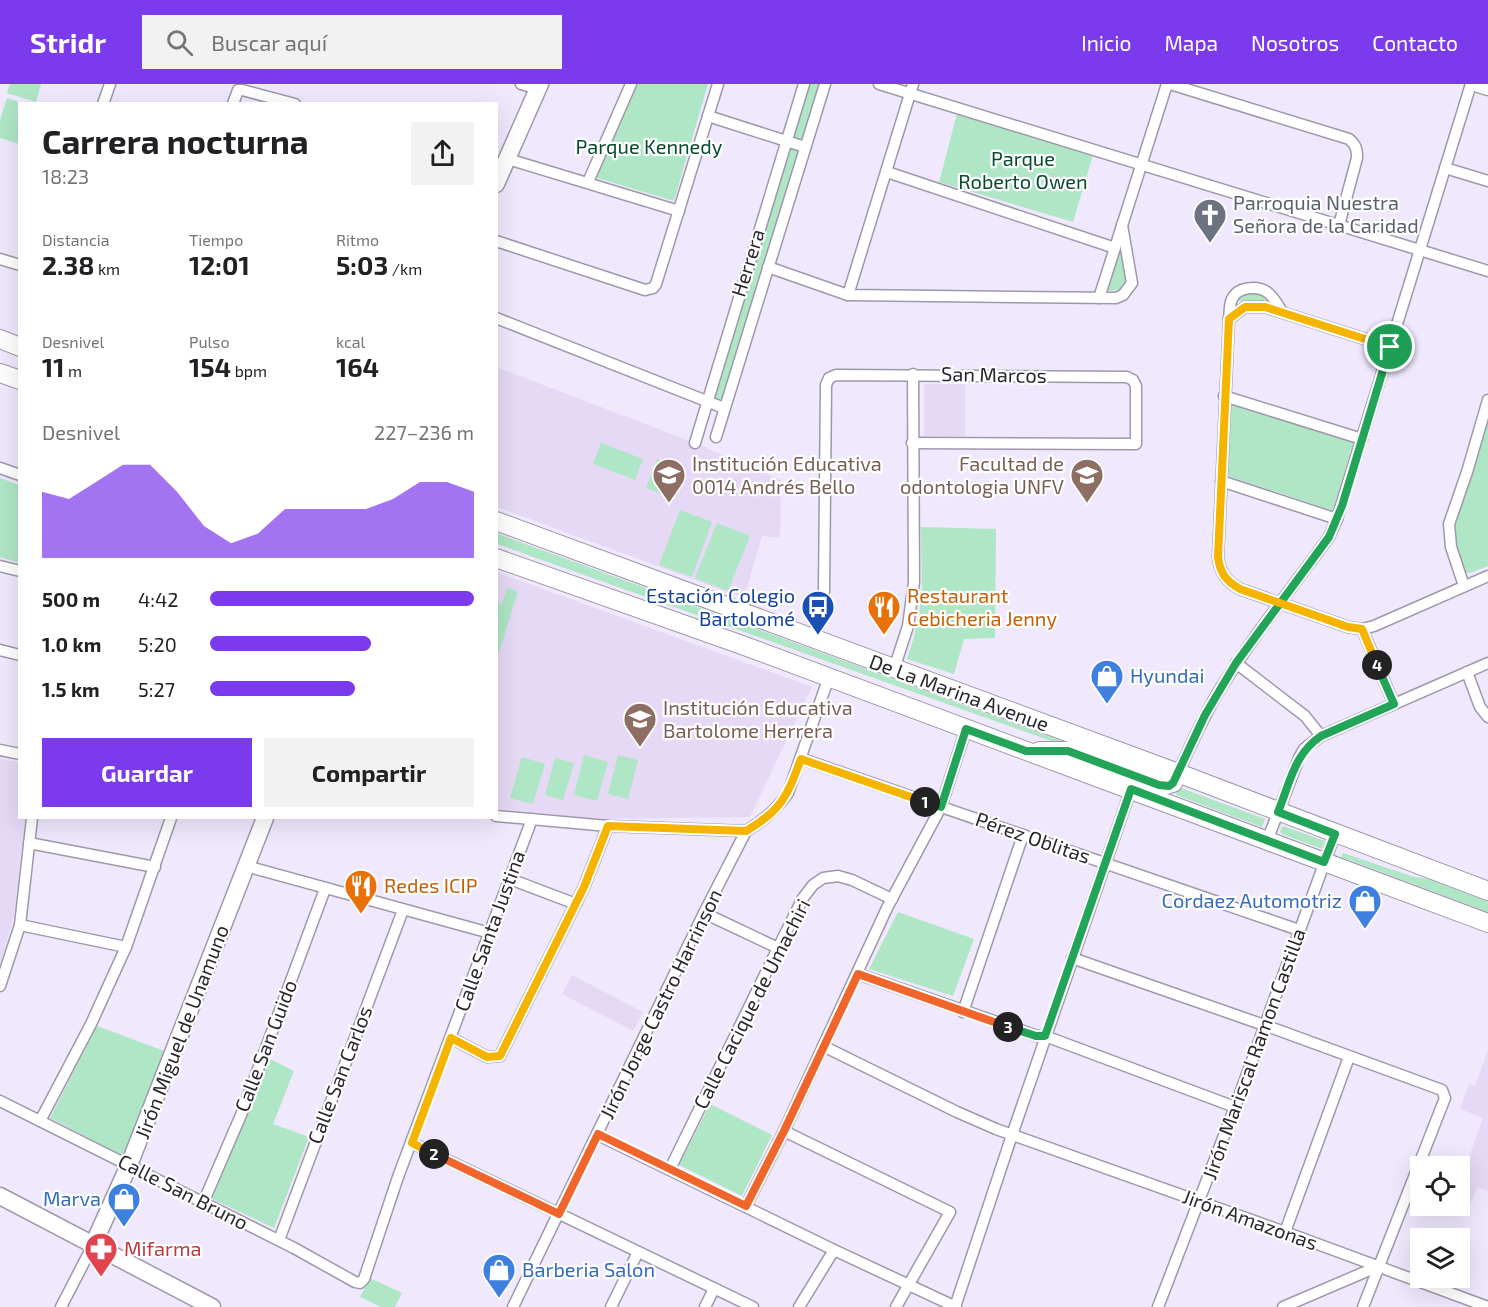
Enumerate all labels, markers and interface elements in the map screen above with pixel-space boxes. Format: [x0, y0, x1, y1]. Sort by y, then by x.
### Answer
search box [142, 15, 562, 69]
text: Stridr [30, 25, 106, 59]
icon: search [163, 26, 196, 59]
text: Buscar aquí [211, 29, 327, 55]
text: Inicio [1081, 30, 1131, 55]
text: Mapa [1164, 30, 1218, 55]
text: Nosotros [1251, 30, 1339, 55]
text: Contacto [1372, 30, 1458, 55]
text: Carrera nocturna [42, 121, 309, 161]
button: share [411, 122, 474, 185]
park label: Parque Kennedy [576, 134, 723, 158]
park label: Parque Roberto Owen [958, 146, 1088, 193]
text: 18:23 [42, 164, 89, 188]
place label: Parroquia Nuestra Señora de la Caridad [1233, 190, 1419, 237]
church icon: Parroquia Nuestra Señora de la Caridad [1192, 197, 1228, 244]
street label: Herrera [725, 226, 769, 300]
text: Distancia [42, 230, 109, 249]
text: Tiempo [189, 230, 243, 249]
text: Ritmo [336, 230, 379, 249]
text: 2.38 [42, 249, 94, 280]
text: 12:01 [189, 249, 250, 280]
text: 5:03 [336, 249, 388, 280]
text: km [94, 259, 120, 278]
text: /km [388, 259, 422, 278]
pin [1364, 321, 1415, 372]
icon: arrive [1373, 330, 1406, 363]
text: Desnivel [42, 332, 104, 351]
text: Pulso [189, 332, 230, 351]
text: kcal [336, 332, 365, 351]
text: 11 [42, 351, 64, 382]
text: 154 [189, 351, 231, 382]
text: 164 [336, 351, 379, 382]
text: m [64, 361, 82, 380]
text: bpm [231, 361, 267, 380]
street label: San Marcos [941, 361, 1047, 387]
text: Desnivel [42, 420, 120, 444]
text: 227–236 m [374, 420, 474, 444]
place label: Institución Educativa 0014 Andrés Bello [692, 451, 882, 498]
place label: Facultad de odontologia UNFV [900, 451, 1064, 498]
school or university icon: Institución Educativa 0014 Andrés Bello [651, 457, 687, 504]
school or university icon: Facultad de odontologia UNFV [1069, 457, 1105, 504]
place label: Estación Colegio Bartolomé [646, 583, 795, 630]
place label: Restaurant Cebicheria Jenny [907, 583, 1057, 630]
text: 500 m [42, 587, 100, 611]
text: 4:42 [138, 587, 179, 611]
bus stop icon: Estación Colegio Bartolomé [800, 589, 836, 636]
restaurant icon: Restaurant Cebicheria Jenny [866, 589, 902, 636]
text: 1.0 km [42, 632, 101, 656]
text: 5:20 [138, 632, 177, 656]
street label: De La Marina Avenue [866, 648, 1052, 736]
pin: 4 [1362, 650, 1392, 680]
text: 4 [1372, 655, 1382, 674]
shop icon: Hyundai [1089, 658, 1125, 705]
place label: Hyundai [1130, 663, 1204, 687]
text: 1.5 km [42, 677, 100, 701]
text: 5:27 [138, 677, 175, 701]
place label: Institución Educativa Bartolome Herrera [663, 695, 853, 742]
school or university icon: Institución Educativa Bartolome Herrera [622, 701, 658, 748]
button: Guardar [42, 738, 252, 807]
button: Compartir [264, 738, 474, 807]
pin: 1 [910, 787, 940, 817]
text: 1 [922, 792, 928, 811]
street label: Pérez Oblitas [973, 806, 1094, 868]
street label: Calle Santa Justina [449, 847, 529, 1014]
restaurant icon: Redes ICIP [343, 868, 379, 915]
place label: Redes ICIP [384, 873, 478, 897]
shop icon: Cordaez Automotriz [1347, 883, 1383, 930]
street label: Jirón Jorge Castro Harrinson [594, 885, 726, 1122]
place label: Cordaez Automotriz [1162, 888, 1342, 912]
street label: Calle Cacique de Umachiri [688, 895, 815, 1113]
street label: Jirón Miguel de Unamuno [129, 921, 233, 1142]
street label: Jirón Mariscal Ramon Castilla [1196, 925, 1310, 1183]
street label: Calle San Guido [229, 976, 301, 1115]
street label: Calle San Carlos [302, 1002, 376, 1147]
pin: 3 [993, 1012, 1023, 1042]
text: 3 [1003, 1017, 1013, 1036]
pin: 2 [419, 1139, 449, 1169]
text: 2 [429, 1144, 439, 1163]
street label: Calle San Bruno [115, 1148, 252, 1234]
map controls [1410, 1156, 1470, 1288]
button: locate [1410, 1156, 1470, 1216]
shop icon: Marva [106, 1181, 142, 1228]
street label: Jirón Amazonas [1180, 1184, 1321, 1255]
place label: Marva [43, 1186, 101, 1210]
button: layers [1410, 1228, 1470, 1288]
pharmacy icon: Mifarma [83, 1231, 119, 1278]
place label: Mifarma [124, 1236, 202, 1260]
shop icon: Barberia Salon [481, 1252, 517, 1299]
place label: Barberia Salon [522, 1257, 655, 1281]

